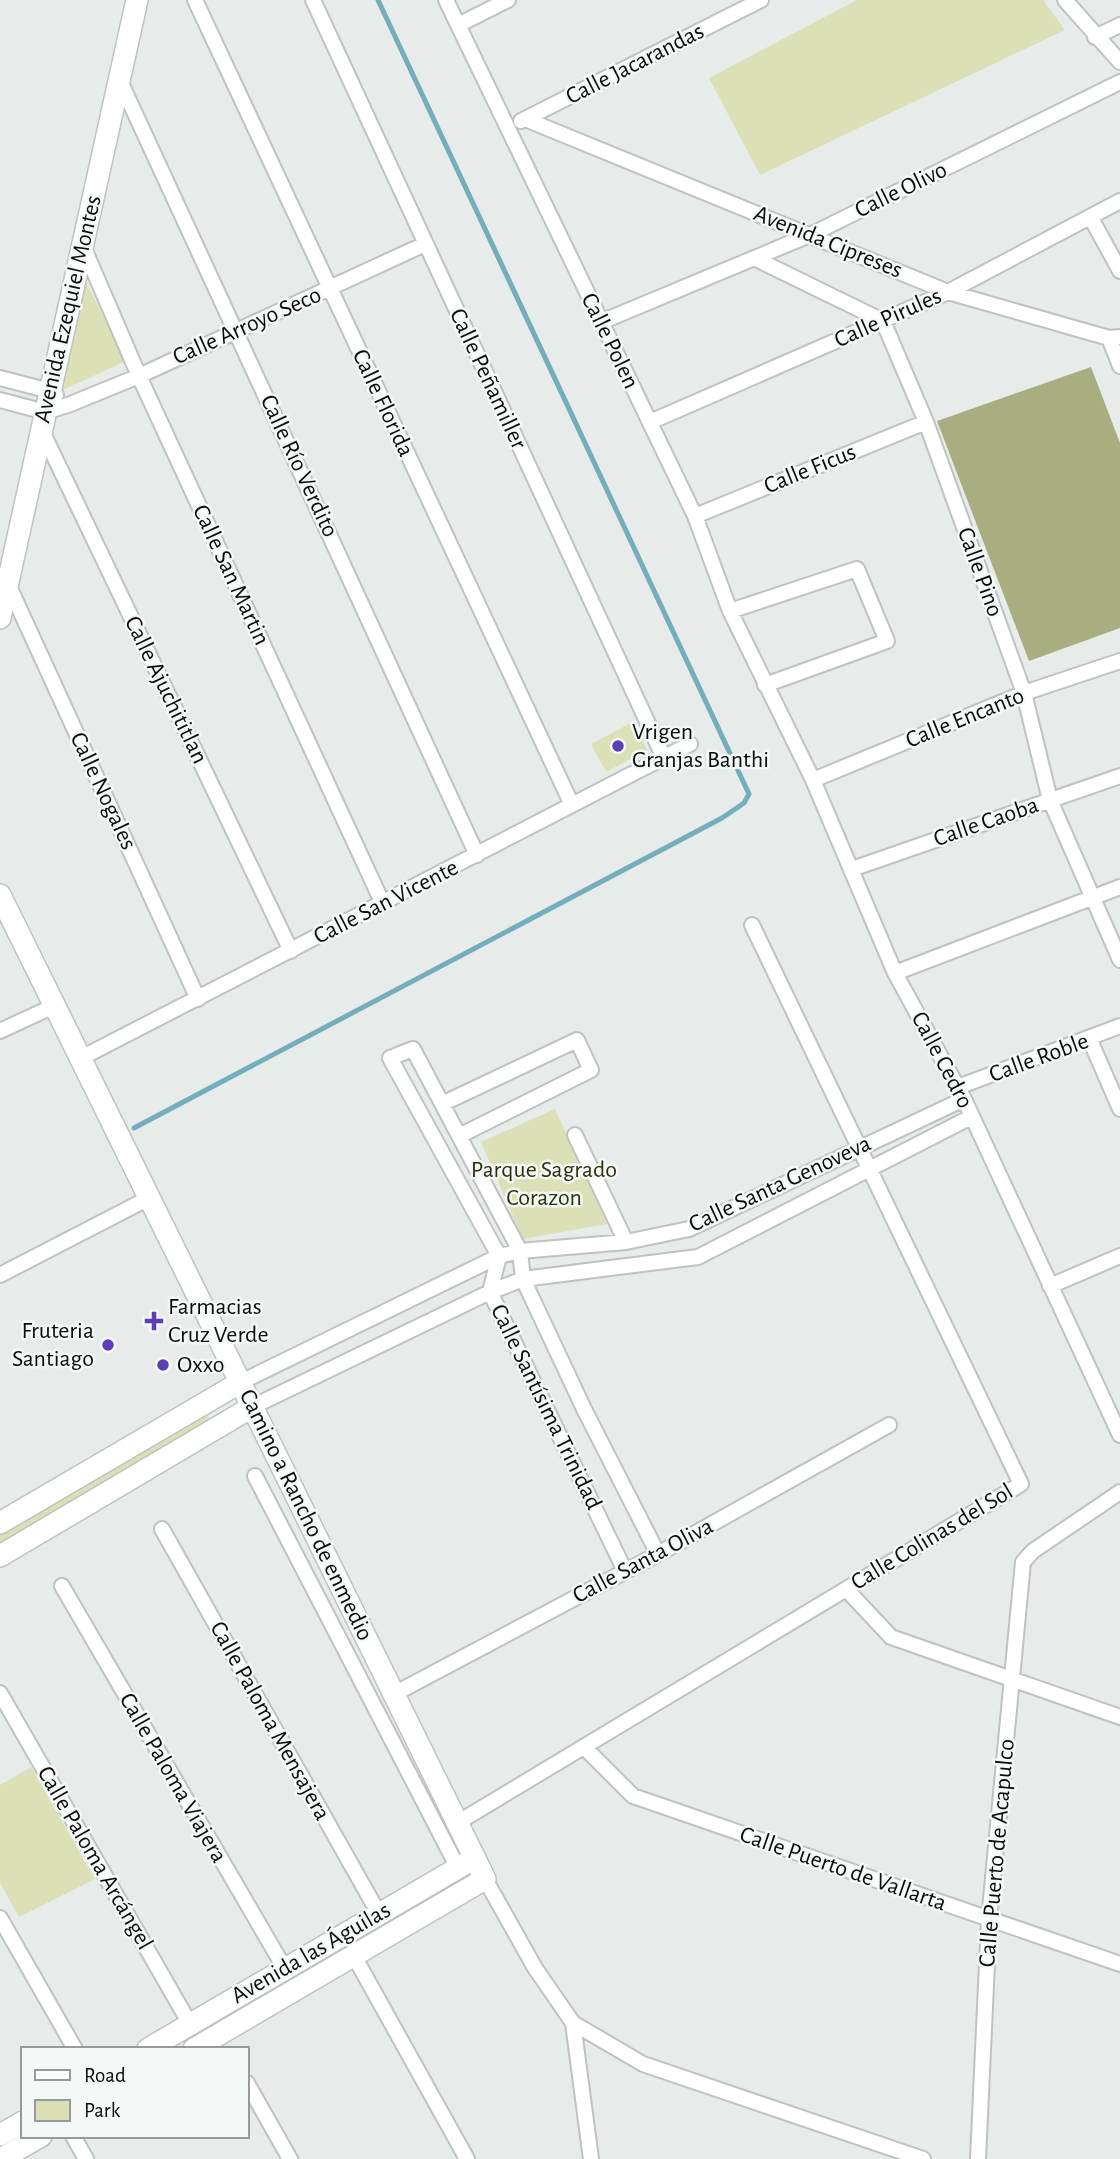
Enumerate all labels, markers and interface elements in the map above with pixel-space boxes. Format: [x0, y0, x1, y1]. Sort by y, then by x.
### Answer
street label: Calle Jacarandas [562, 19, 708, 109]
street label: Calle Olivo [851, 158, 951, 222]
street label: Avenida Ezequiel Montes [30, 193, 106, 425]
street label: Avenida Cipreses [750, 201, 906, 283]
street label: Calle Arroyo Seco [169, 283, 325, 369]
street label: Calle Pirules [831, 284, 945, 352]
street label: Calle Polen [577, 289, 643, 393]
street label: Calle Peñamiller [445, 305, 531, 453]
street label: Calle Florida [348, 346, 418, 460]
street label: Calle Río Verdito [256, 391, 342, 541]
street label: Calle Ficus [761, 440, 859, 498]
street label: Calle San Martin [188, 501, 274, 649]
street label: Calle Pino [953, 524, 1007, 620]
street label: Calle Ajuchititlan [120, 613, 212, 767]
street label: Calle Encanto [902, 683, 1028, 753]
place label: Vrigen Granjas Banthi [632, 720, 769, 772]
street label: Calle Nogales [65, 729, 141, 853]
marker: Vrigen Granjas Banthi [610, 738, 626, 754]
street label: Calle Caoba [930, 793, 1042, 851]
street label: Calle San Vicente [310, 855, 462, 949]
street label: Calle Cedro [907, 1008, 977, 1112]
street label: Calle Roble [986, 1029, 1092, 1087]
street label: Calle Santa Genoveva [685, 1131, 875, 1237]
park label: Parque Sagrado Corazon [471, 1158, 617, 1210]
place label: Farmacias Cruz Verde [168, 1295, 269, 1347]
street label: Calle Santísima Trinidad [486, 1301, 606, 1513]
marker: Farmacias Cruz Verde [146, 1313, 162, 1329]
place label: Fruteria Santiago [12, 1319, 94, 1371]
marker: Fruteria Santiago [100, 1337, 116, 1353]
place label: Oxxo [177, 1353, 225, 1377]
marker: Oxxo [155, 1357, 171, 1373]
street label: Camino a Rancho de enmedio [235, 1386, 377, 1644]
street label: Calle Colinas del Sol [847, 1479, 1017, 1595]
street label: Calle Santa Oliva [569, 1514, 717, 1608]
street label: Calle Paloma Mensajera [205, 1618, 335, 1824]
street label: Calle Paloma Viajera [115, 1689, 231, 1867]
street label: Calle Puerto de Acapulco [975, 1738, 1019, 1968]
street label: Calle Paloma Arcángel [33, 1762, 157, 1954]
street label: Calle Puerto de Vallarta [737, 1822, 949, 1916]
street label: Avenida las Águilas [226, 1896, 395, 2008]
legend [21, 2047, 248, 2138]
text: Road [84, 2065, 126, 2086]
text: Park [84, 2100, 121, 2121]

